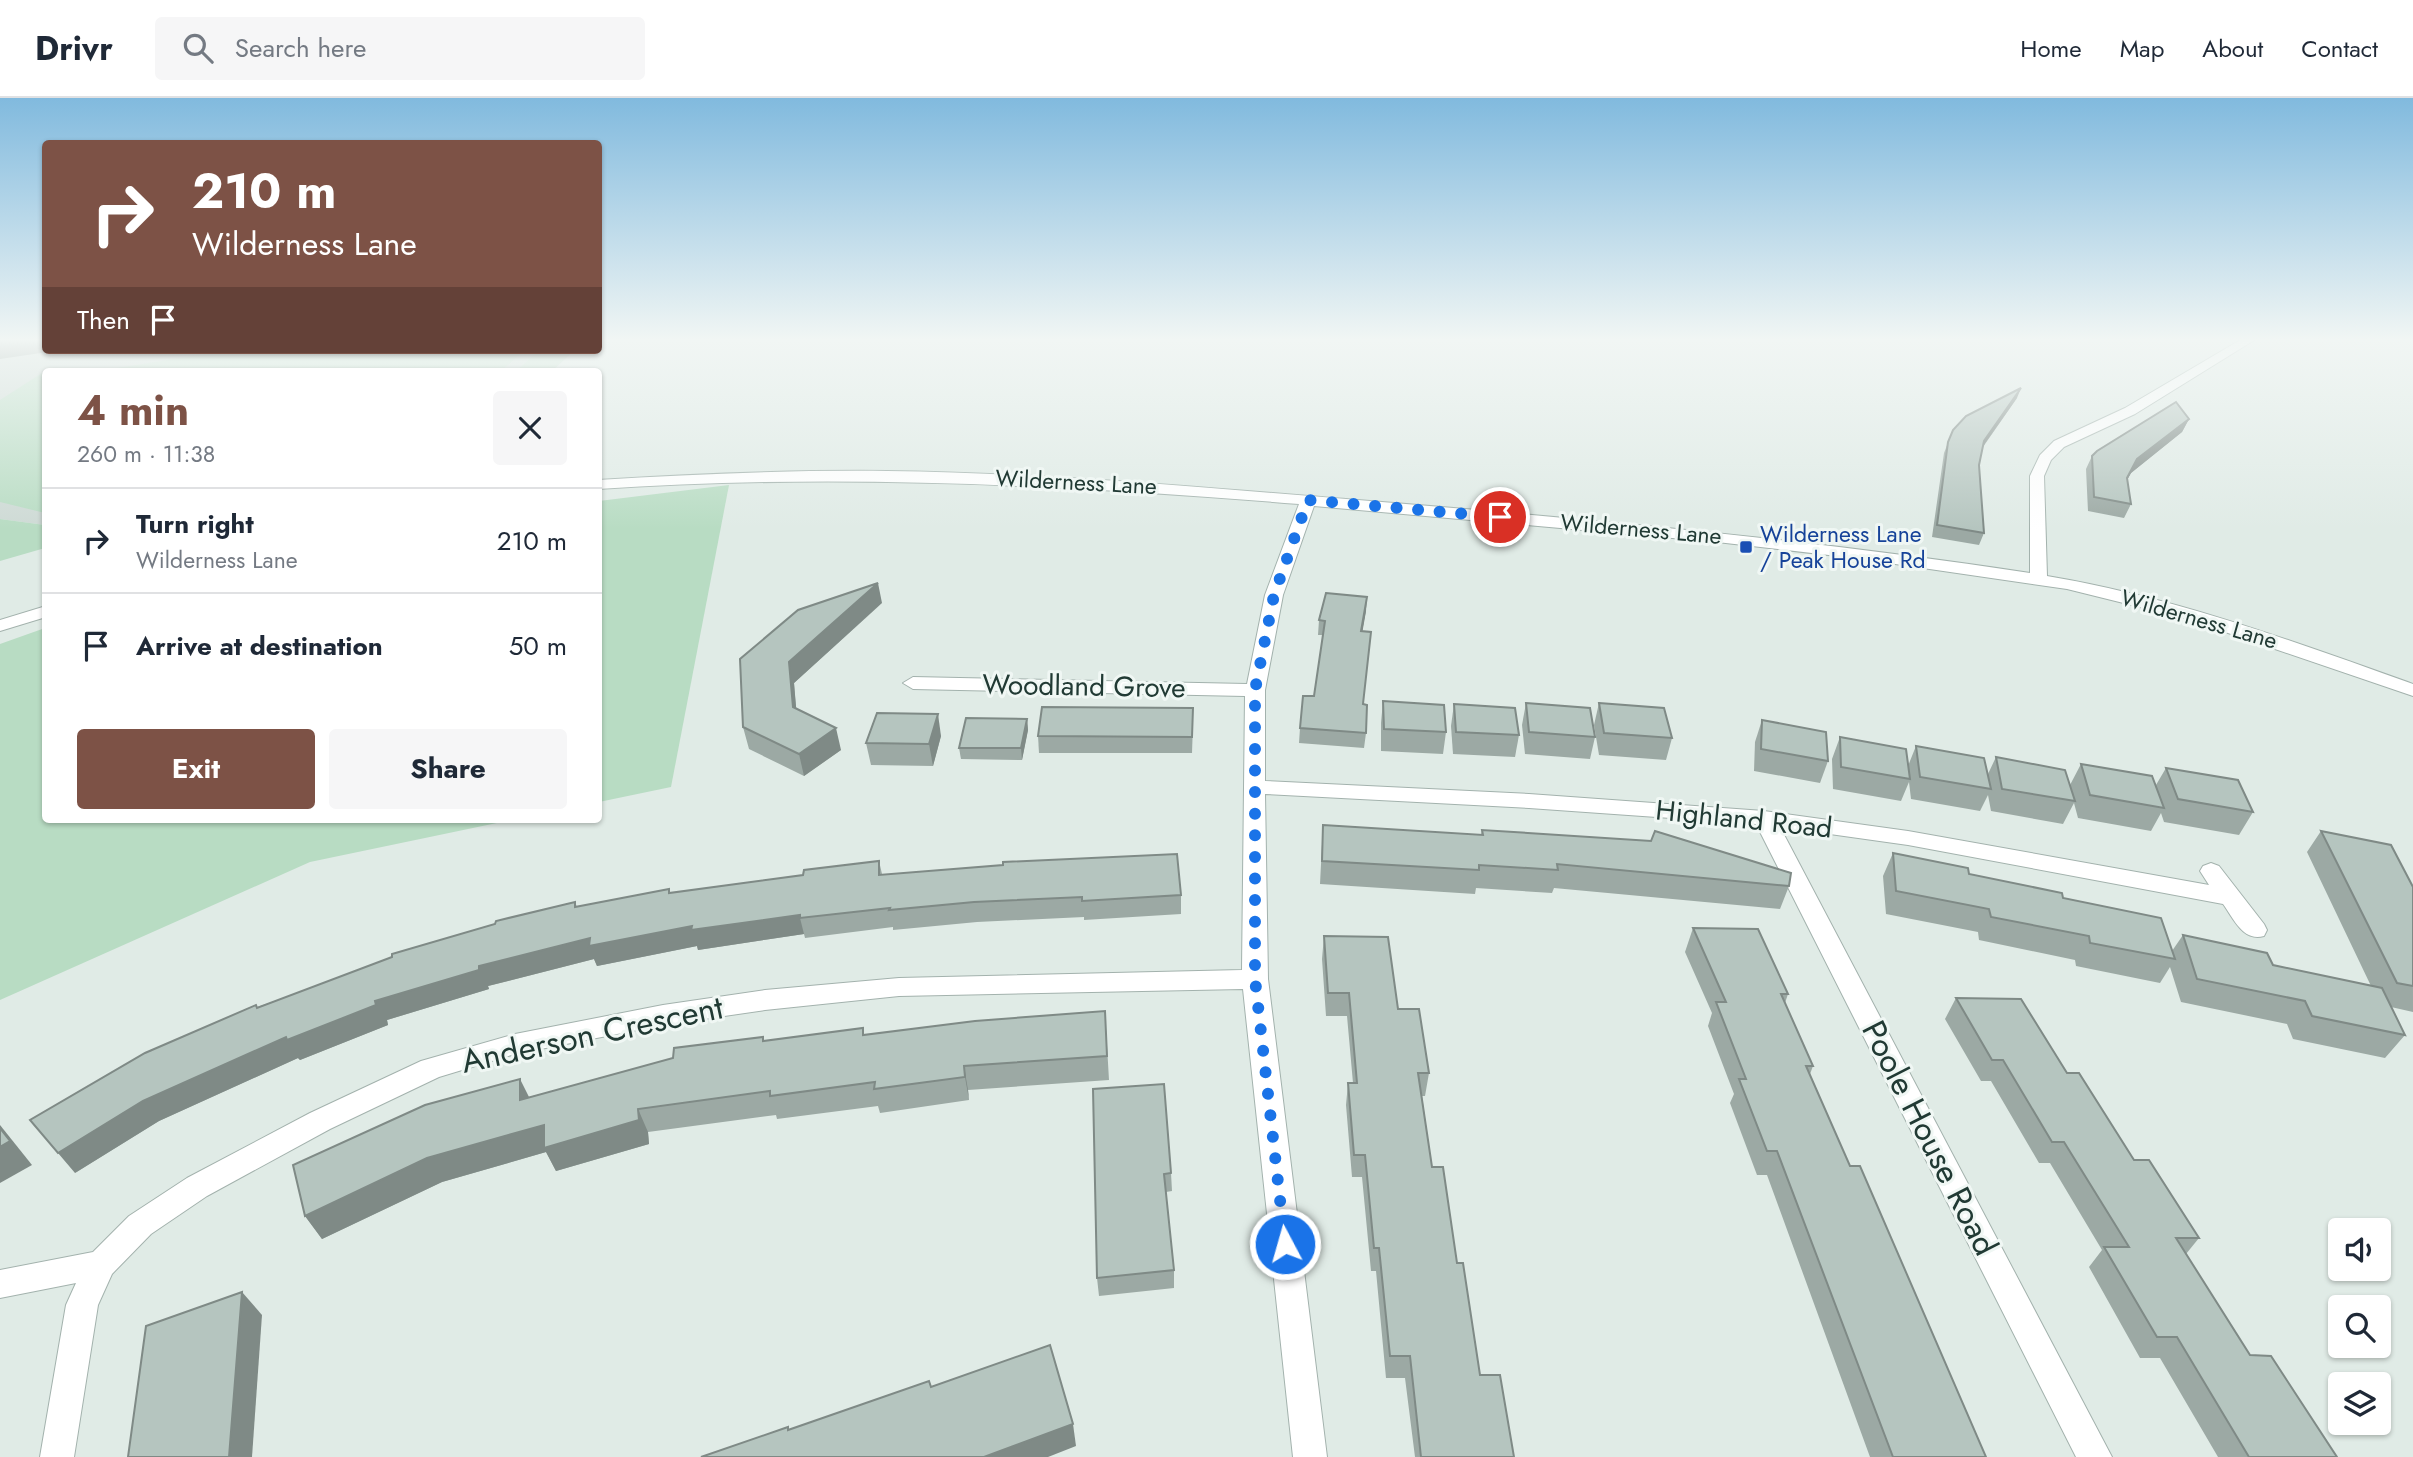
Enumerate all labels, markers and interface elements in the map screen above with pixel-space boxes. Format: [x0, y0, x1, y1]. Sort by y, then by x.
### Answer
search box [155, 17, 645, 80]
text: Drivr [35, 25, 113, 72]
icon: search [179, 29, 217, 67]
text: Search here [235, 29, 366, 67]
text: Home [2020, 31, 2082, 66]
text: Map [2120, 31, 2164, 66]
text: About [2202, 31, 2263, 66]
text: Contact [2301, 31, 2378, 66]
text: 210 m [192, 156, 336, 226]
icon: right [77, 168, 168, 259]
text: Wilderness Lane [192, 221, 417, 267]
text: Then [77, 301, 130, 339]
icon: arrive [144, 301, 182, 339]
text: 4 min [77, 380, 189, 441]
button: close [493, 391, 567, 465]
text: 260 m · 11:38 [77, 437, 215, 471]
street label: Wilderness Lane [994, 461, 1158, 503]
pin [1470, 487, 1530, 547]
icon: arrive [1481, 498, 1519, 536]
text: Turn right [136, 505, 254, 543]
street label: Wilderness Lane [1559, 505, 1723, 553]
place label: Wilderness Lane / Peak House Rd [1760, 517, 1926, 577]
icon: right [77, 522, 115, 560]
text: 210 m [497, 522, 567, 560]
marker: Wilderness Lane / Peak House Rd [1738, 539, 1754, 555]
text: Wilderness Lane [136, 543, 298, 577]
street label: Wilderness Lane [2117, 580, 2281, 658]
icon: arrive [77, 627, 115, 665]
text: Arrive at destination [136, 627, 383, 665]
text: 50 m [509, 627, 567, 665]
street label: Woodland Grove [982, 664, 1186, 708]
button: Exit [77, 729, 315, 809]
button: Share [329, 729, 567, 809]
street label: Highland Road [1654, 789, 1834, 849]
street label: Anderson Crescent [457, 983, 727, 1085]
street label: Poole House Road [1851, 1012, 2009, 1264]
position arrow [1248, 1207, 1322, 1281]
map controls [2328, 1218, 2391, 1435]
button: sound [2328, 1218, 2391, 1281]
button: search [2328, 1295, 2391, 1358]
button: layers [2328, 1372, 2391, 1435]

